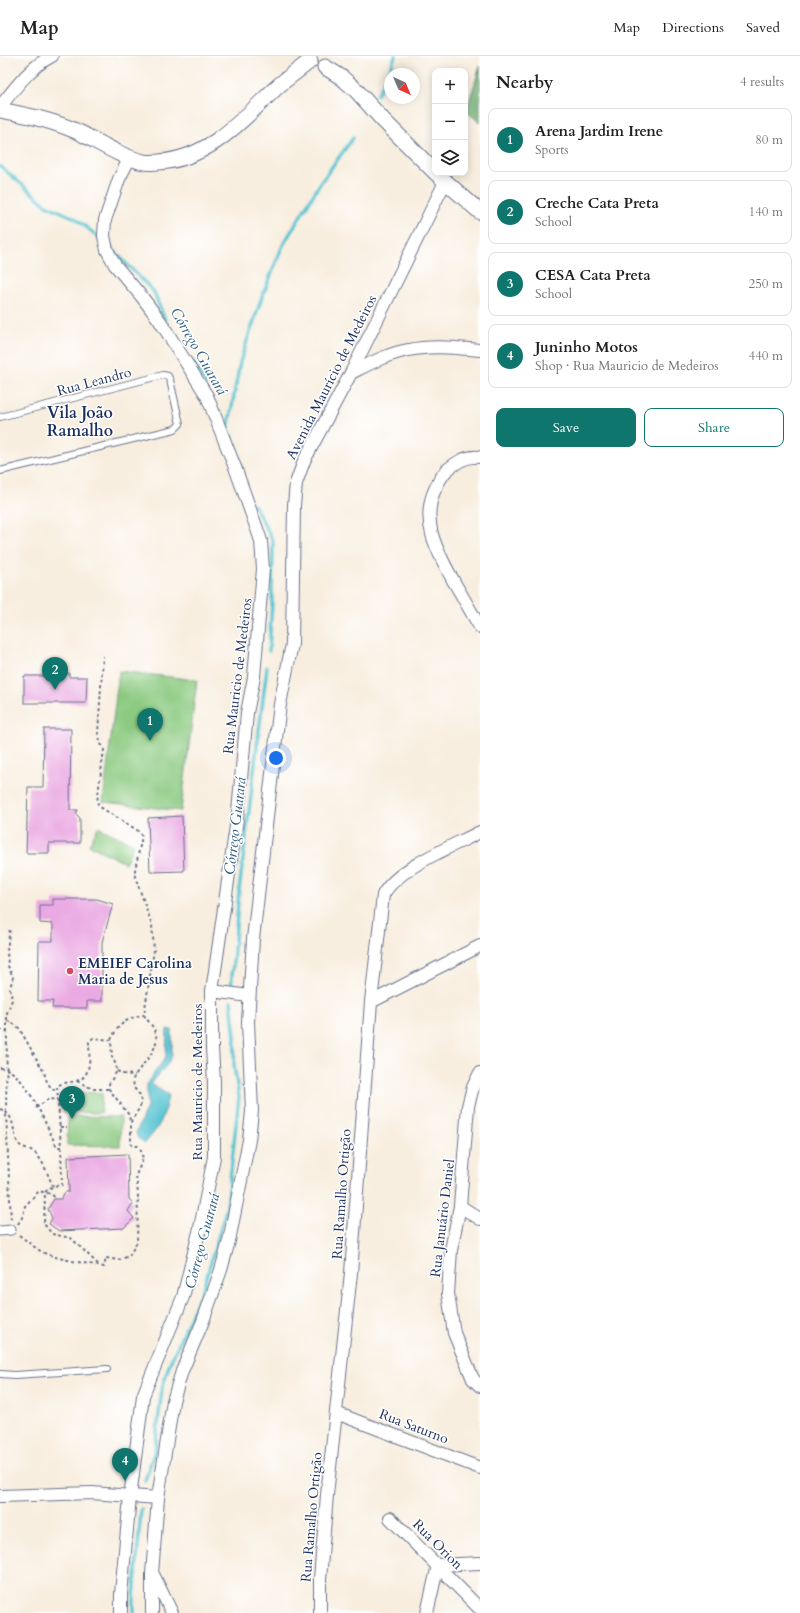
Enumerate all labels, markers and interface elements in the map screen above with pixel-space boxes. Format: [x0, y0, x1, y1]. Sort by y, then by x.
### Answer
text: Map [20, 15, 59, 41]
text: Map [614, 18, 640, 37]
text: Directions [662, 18, 724, 37]
text: Saved [746, 18, 780, 37]
north arrow [384, 68, 420, 104]
map controls [432, 68, 468, 176]
button: + [432, 68, 468, 104]
text: Nearby [496, 71, 553, 94]
text: 4 results [740, 73, 784, 91]
button: − [432, 104, 468, 140]
text: Arena Jardim Irene [535, 121, 663, 141]
text: 1 [507, 131, 513, 149]
text: 80 m [755, 131, 783, 149]
button: layers [432, 140, 468, 176]
text: Sports [535, 141, 569, 159]
text: Creche Cata Preta [535, 193, 659, 213]
text: 2 [507, 203, 513, 221]
text: 140 m [749, 203, 783, 221]
text: School [535, 213, 572, 231]
text: CESA Cata Preta [535, 265, 651, 285]
text: 3 [507, 275, 513, 293]
text: 250 m [749, 275, 783, 293]
text: School [535, 285, 572, 303]
street label: Avenida Maurício de Medeiros [282, 291, 381, 463]
water label: Córrego Guarará [166, 304, 233, 400]
text: Juninho Motos [535, 337, 638, 357]
text: 4 [507, 347, 513, 365]
text: 440 m [749, 347, 783, 365]
text: Shop · Rua Mauricio de Medeiros [535, 357, 719, 375]
street label: Rua Leandro [55, 362, 134, 401]
district label: Vila João Ramalho [47, 402, 113, 442]
button: Save [496, 408, 636, 447]
button: Share [644, 408, 784, 447]
street label: Rua Mauricio de Medeiros [218, 597, 257, 755]
pin: 2 [42, 657, 68, 690]
pin: 1 [137, 708, 163, 741]
your location [266, 748, 286, 768]
water label: Córrego Guarará [219, 775, 251, 876]
place label: EMEIEF Carolina Maria de Jesus [78, 954, 192, 989]
marker: EMEIEF Carolina Maria de Jesus [65, 966, 75, 976]
street label: Rua Mauricio de Medeiros [188, 1003, 207, 1161]
pin: 3 [59, 1086, 85, 1119]
street label: Rua Ramalho Ortigão [327, 1128, 356, 1260]
street label: Rua Januário Daniel [426, 1157, 459, 1278]
water label: Córrego Guarará [180, 1190, 225, 1291]
street label: Rua Saturno [376, 1405, 452, 1449]
pin: 4 [112, 1448, 138, 1481]
street label: Rua Ramalho Ortigão [296, 1451, 327, 1583]
street label: Rua Orion [408, 1515, 467, 1574]

